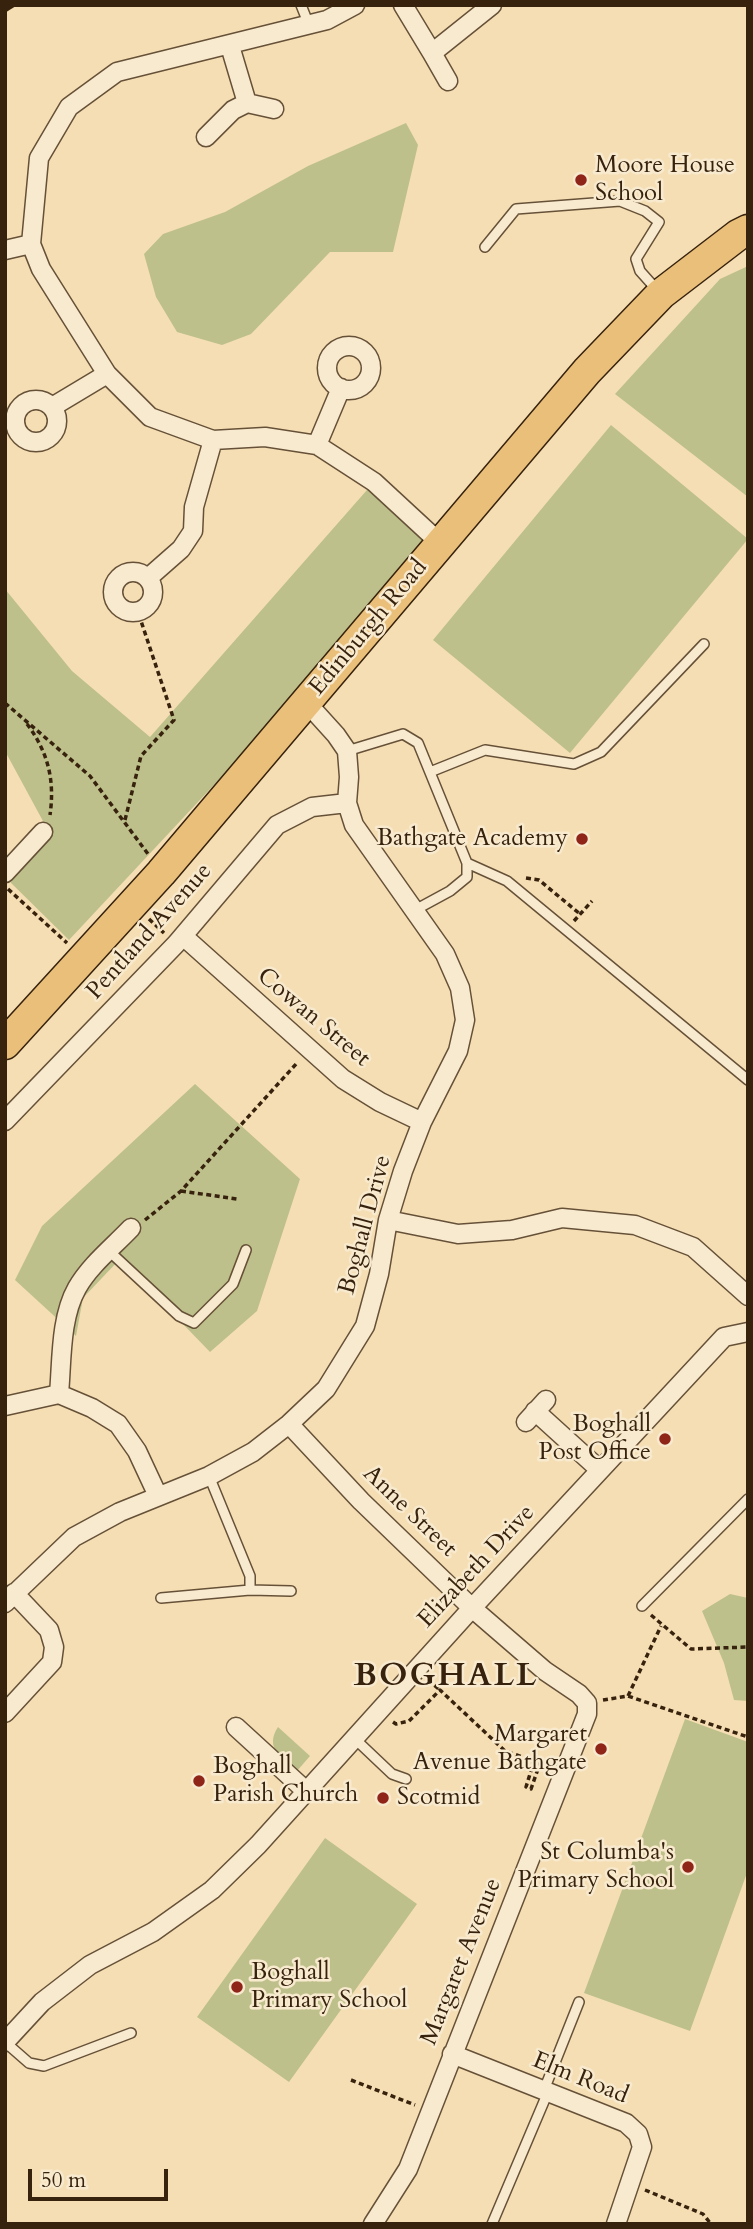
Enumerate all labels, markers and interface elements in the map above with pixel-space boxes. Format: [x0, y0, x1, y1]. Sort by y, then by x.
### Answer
place label: Moore House School [595, 152, 735, 208]
marker: Moore House School [573, 172, 589, 188]
street label: Edinburgh Road [304, 554, 434, 702]
place label: Bathgate Academy [377, 825, 568, 853]
marker: Bathgate Academy [574, 831, 590, 847]
street label: Pentland Avenue [81, 858, 219, 1006]
street label: Cowan Street [251, 962, 375, 1074]
street label: Boghall Drive [334, 1152, 398, 1298]
place label: Boghall Post Office [538, 1411, 651, 1467]
marker: Boghall Post Office [657, 1431, 673, 1447]
street label: Anne Street [356, 1460, 462, 1564]
street label: Elizabeth Drive [413, 1499, 541, 1635]
district label: BOGHALL [355, 1659, 537, 1697]
place label: Margaret Avenue Bathgate [413, 1721, 587, 1777]
marker: Margaret Avenue Bathgate [593, 1741, 609, 1757]
place label: Boghall Parish Church [213, 1753, 358, 1809]
marker: Boghall Parish Church [191, 1773, 207, 1789]
place label: Scotmid [397, 1784, 480, 1812]
marker: Scotmid [375, 1790, 391, 1806]
place label: St Columba's Primary School [518, 1839, 674, 1895]
marker: St Columba's Primary School [680, 1859, 696, 1875]
street label: Margaret Avenue [415, 1875, 509, 2049]
place label: Boghall Primary School [251, 1959, 407, 2015]
marker: Boghall Primary School [229, 1979, 245, 1995]
street label: Elm Road [528, 2047, 632, 2111]
scale bar [32, 2156, 172, 2200]
text: 50 m [41, 2166, 86, 2195]

